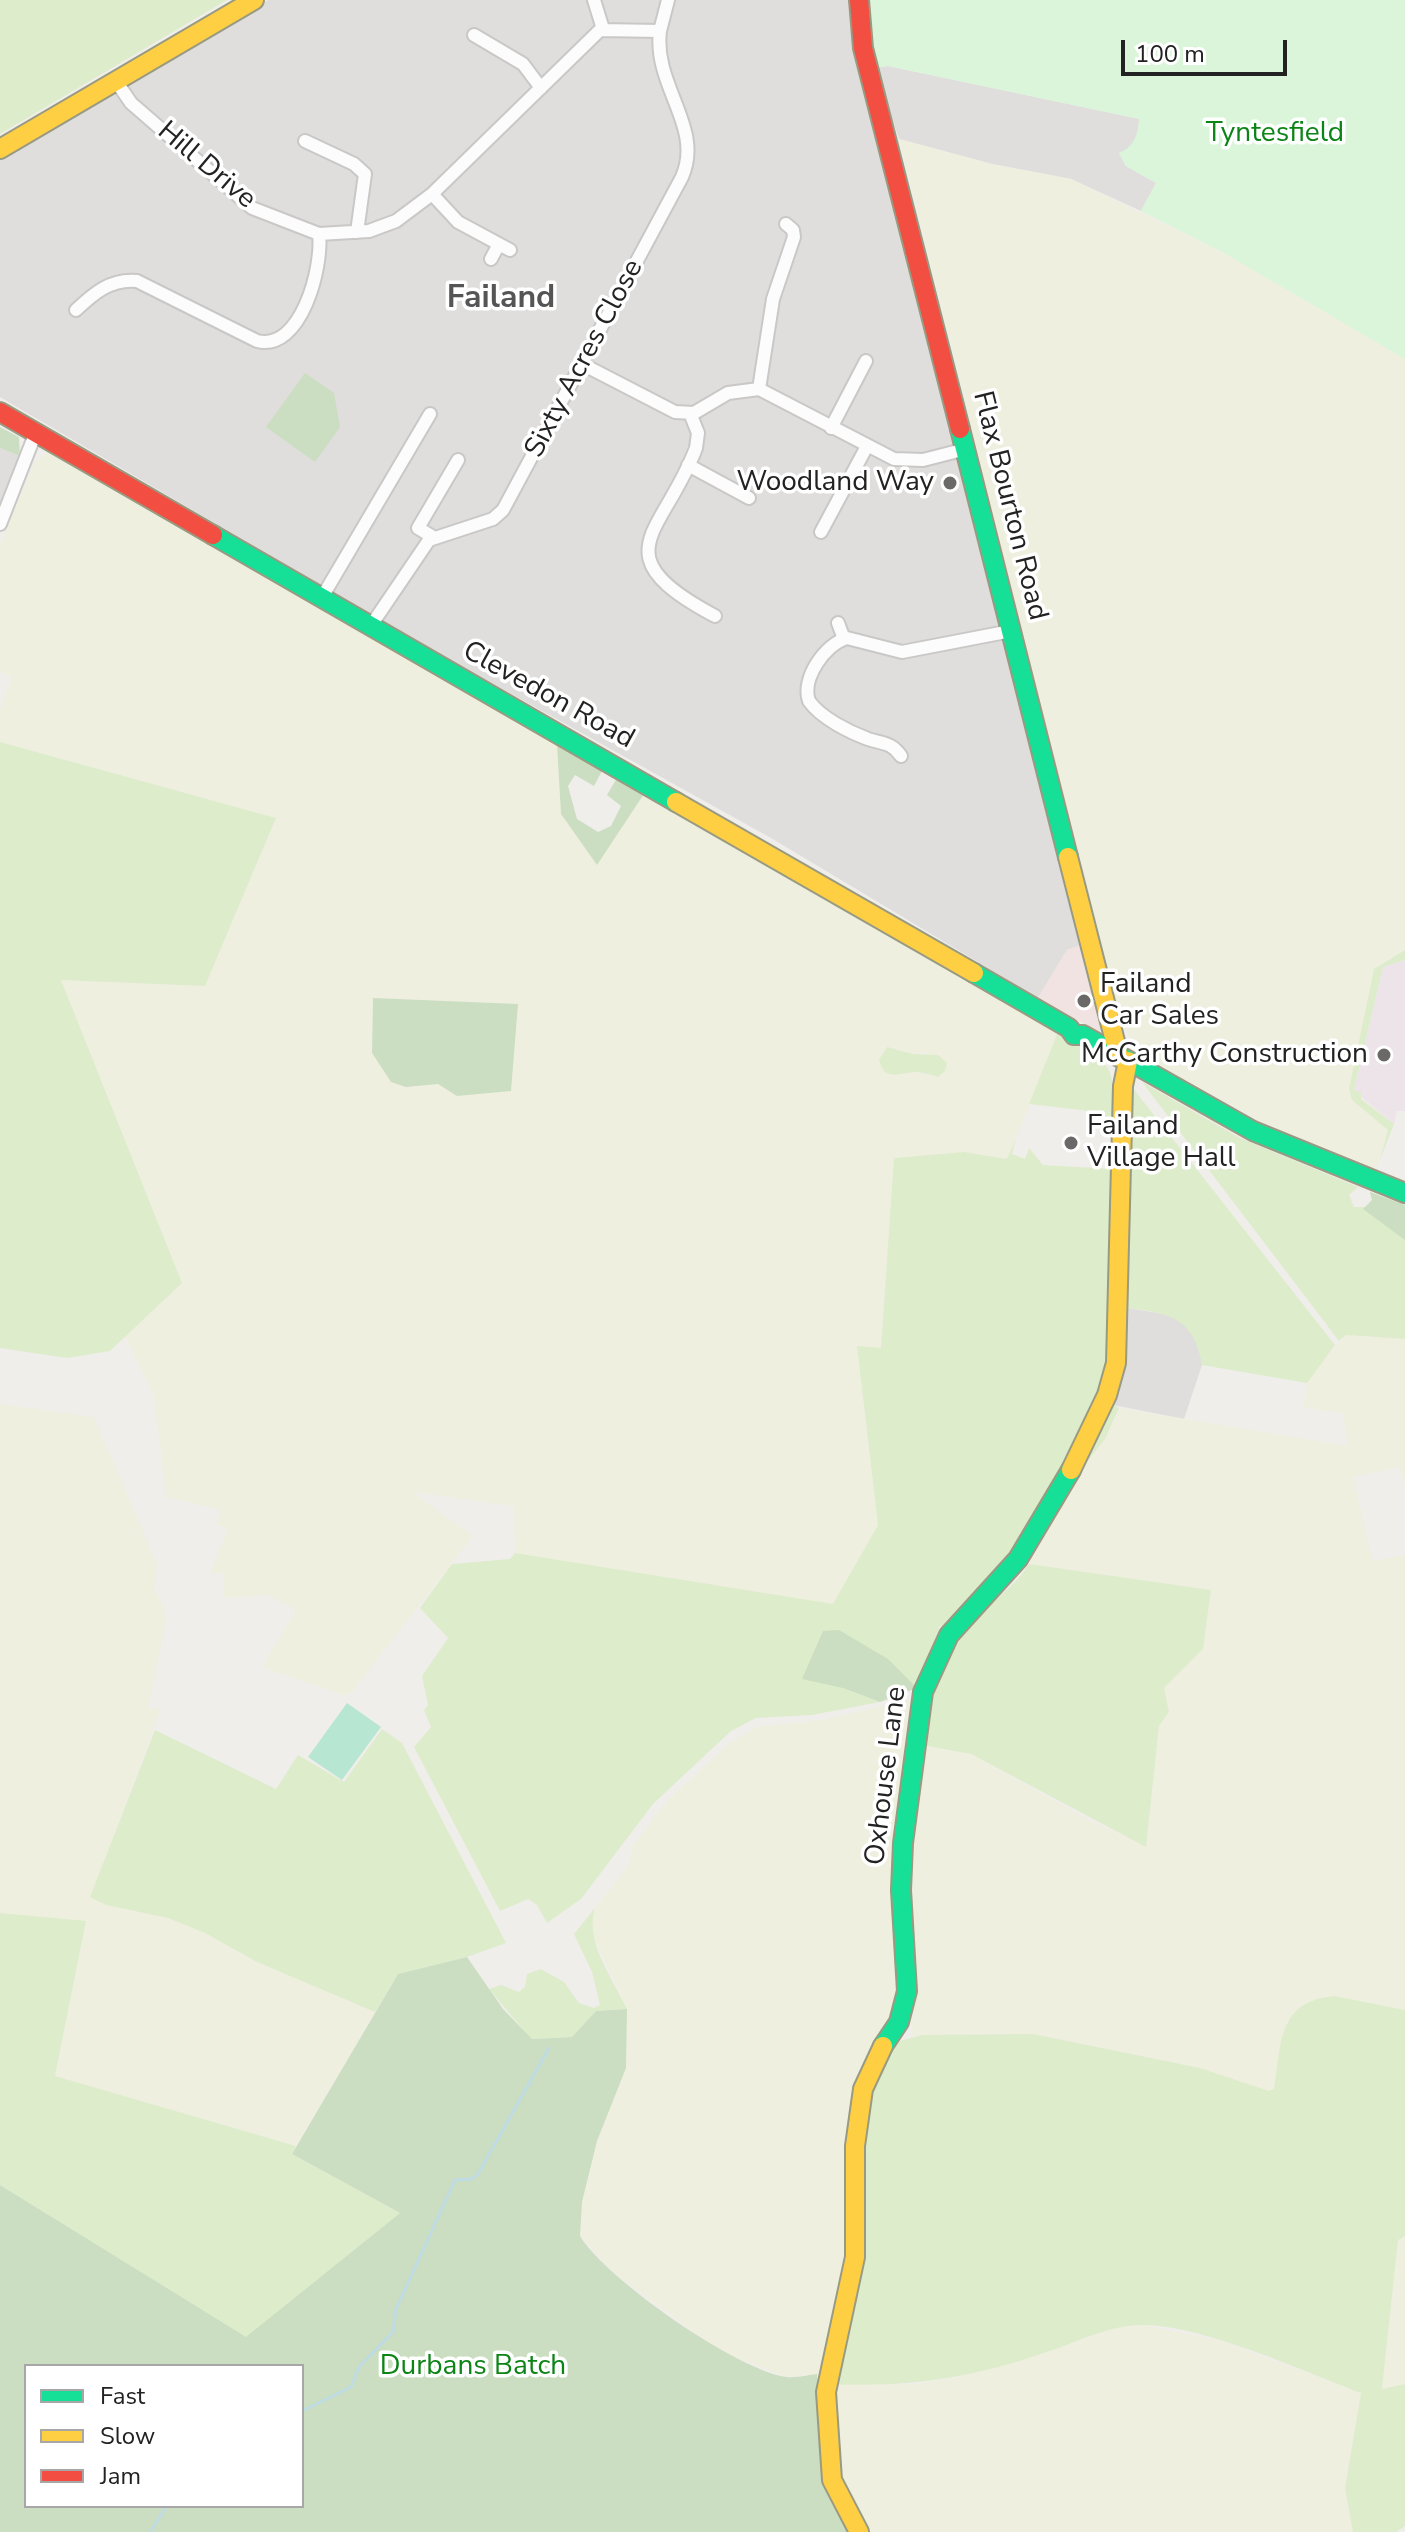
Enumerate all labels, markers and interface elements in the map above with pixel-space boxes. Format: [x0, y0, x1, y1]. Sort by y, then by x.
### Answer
scale bar [1125, 24, 1291, 74]
text: 100 m [1135, 38, 1205, 70]
street label: Hill Drive [150, 115, 262, 217]
park label: Tyntesfield [1206, 117, 1344, 151]
street label: Sixty Acres Close [519, 254, 651, 464]
district label: Failand [447, 280, 555, 318]
street label: Flax Bourton Road [964, 388, 1054, 624]
place label: Woodland Way [736, 466, 934, 500]
marker: Woodland Way [941, 474, 959, 492]
street label: Clevedon Road [456, 635, 640, 757]
place label: Failand Car Sales [1100, 968, 1219, 1034]
marker: Failand Car Sales [1075, 992, 1093, 1010]
place label: McCarthy Construction [1081, 1038, 1368, 1072]
marker: McCarthy Construction [1375, 1046, 1393, 1064]
place label: Failand Village Hall [1087, 1110, 1235, 1176]
marker: Failand Village Hall [1062, 1134, 1080, 1152]
street label: Oxhouse Lane [859, 1685, 915, 1867]
park label: Durbans Batch [380, 2350, 566, 2384]
legend [24, 2364, 304, 2508]
text: Fast [100, 2380, 145, 2412]
text: Slow [100, 2420, 155, 2452]
text: Jam [100, 2460, 141, 2492]

